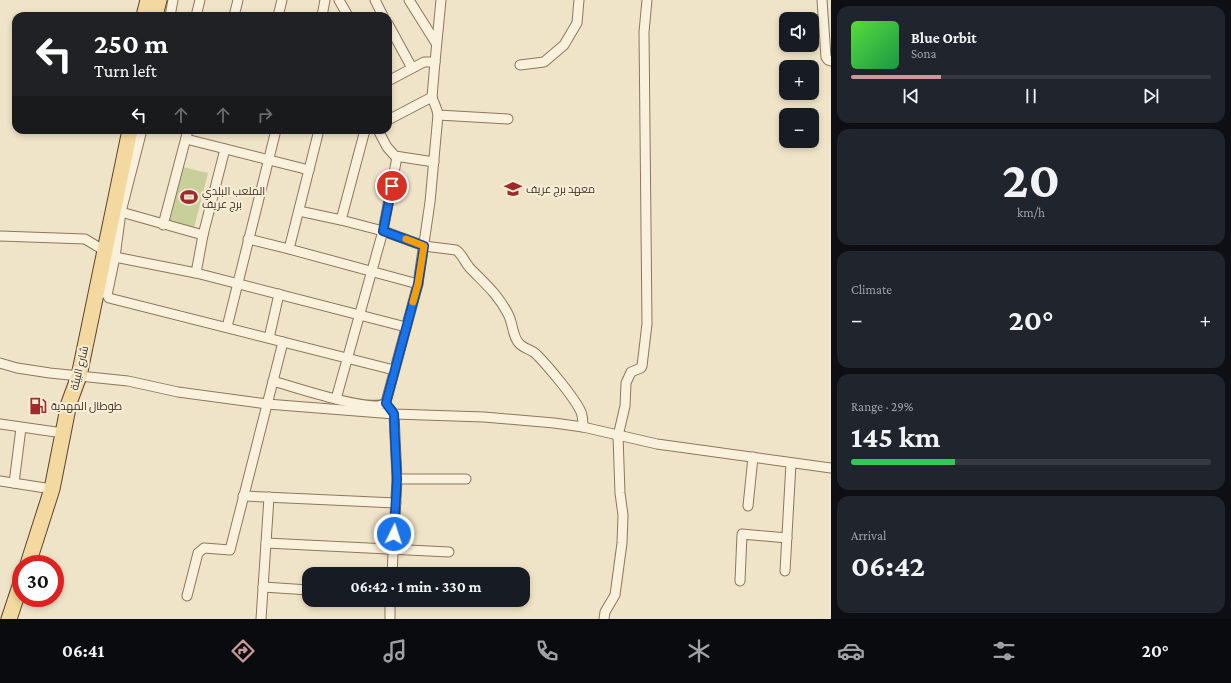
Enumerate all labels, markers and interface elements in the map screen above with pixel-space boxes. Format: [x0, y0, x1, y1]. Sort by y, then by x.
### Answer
map controls [779, 12, 819, 148]
button: sound [779, 12, 819, 52]
icon: left [28, 28, 80, 80]
text: 250 m [94, 28, 168, 59]
text: Blue Orbit [911, 30, 977, 46]
text: Sona [911, 46, 937, 61]
button: + [779, 60, 819, 100]
text: Turn left [94, 61, 157, 81]
icon: previous [900, 85, 922, 107]
icon: pause [1020, 85, 1042, 107]
icon: next [1140, 85, 1162, 107]
icon: left [128, 104, 150, 126]
icon: ahead [170, 104, 192, 126]
icon: ahead [212, 104, 234, 126]
icon: right [254, 104, 276, 126]
button: − [779, 108, 819, 148]
text: 20 [1002, 150, 1060, 208]
pin [375, 169, 409, 203]
icon: arrive [381, 175, 403, 197]
school or university icon: معهد برج عريف [503, 179, 523, 199]
place label: معهد برج عريف [526, 183, 595, 197]
place label: الملعب البلدي برج عريف [202, 185, 265, 212]
sports icon: الملعب البلدي برج عريف [179, 187, 199, 207]
text: km/h [1017, 205, 1045, 220]
text: Climate [851, 282, 892, 297]
text: 20° [1008, 303, 1054, 336]
text: − [851, 307, 863, 332]
text: + [1199, 307, 1211, 332]
street label: شارع البيئة [68, 345, 92, 392]
fuel station icon: طوطال المهدية [28, 396, 48, 416]
text: Range · 29% [851, 399, 913, 414]
place label: طوطال المهدية [51, 400, 122, 413]
text: 145 km [851, 420, 940, 453]
position arrow [373, 513, 415, 555]
text: Arrival [851, 528, 886, 543]
text: 06:42 [851, 549, 925, 582]
speed limit sign: 30 [12, 555, 64, 607]
text: 06:42 · 1 min · 330 m [351, 579, 481, 595]
icon: directions [229, 637, 257, 665]
icon: music [381, 637, 409, 665]
icon: phone [533, 637, 561, 665]
icon: climate [685, 637, 713, 665]
icon: car [837, 637, 865, 665]
icon: filters [990, 637, 1018, 665]
text: 06:41 [62, 641, 104, 661]
text: 20° [1142, 641, 1169, 661]

